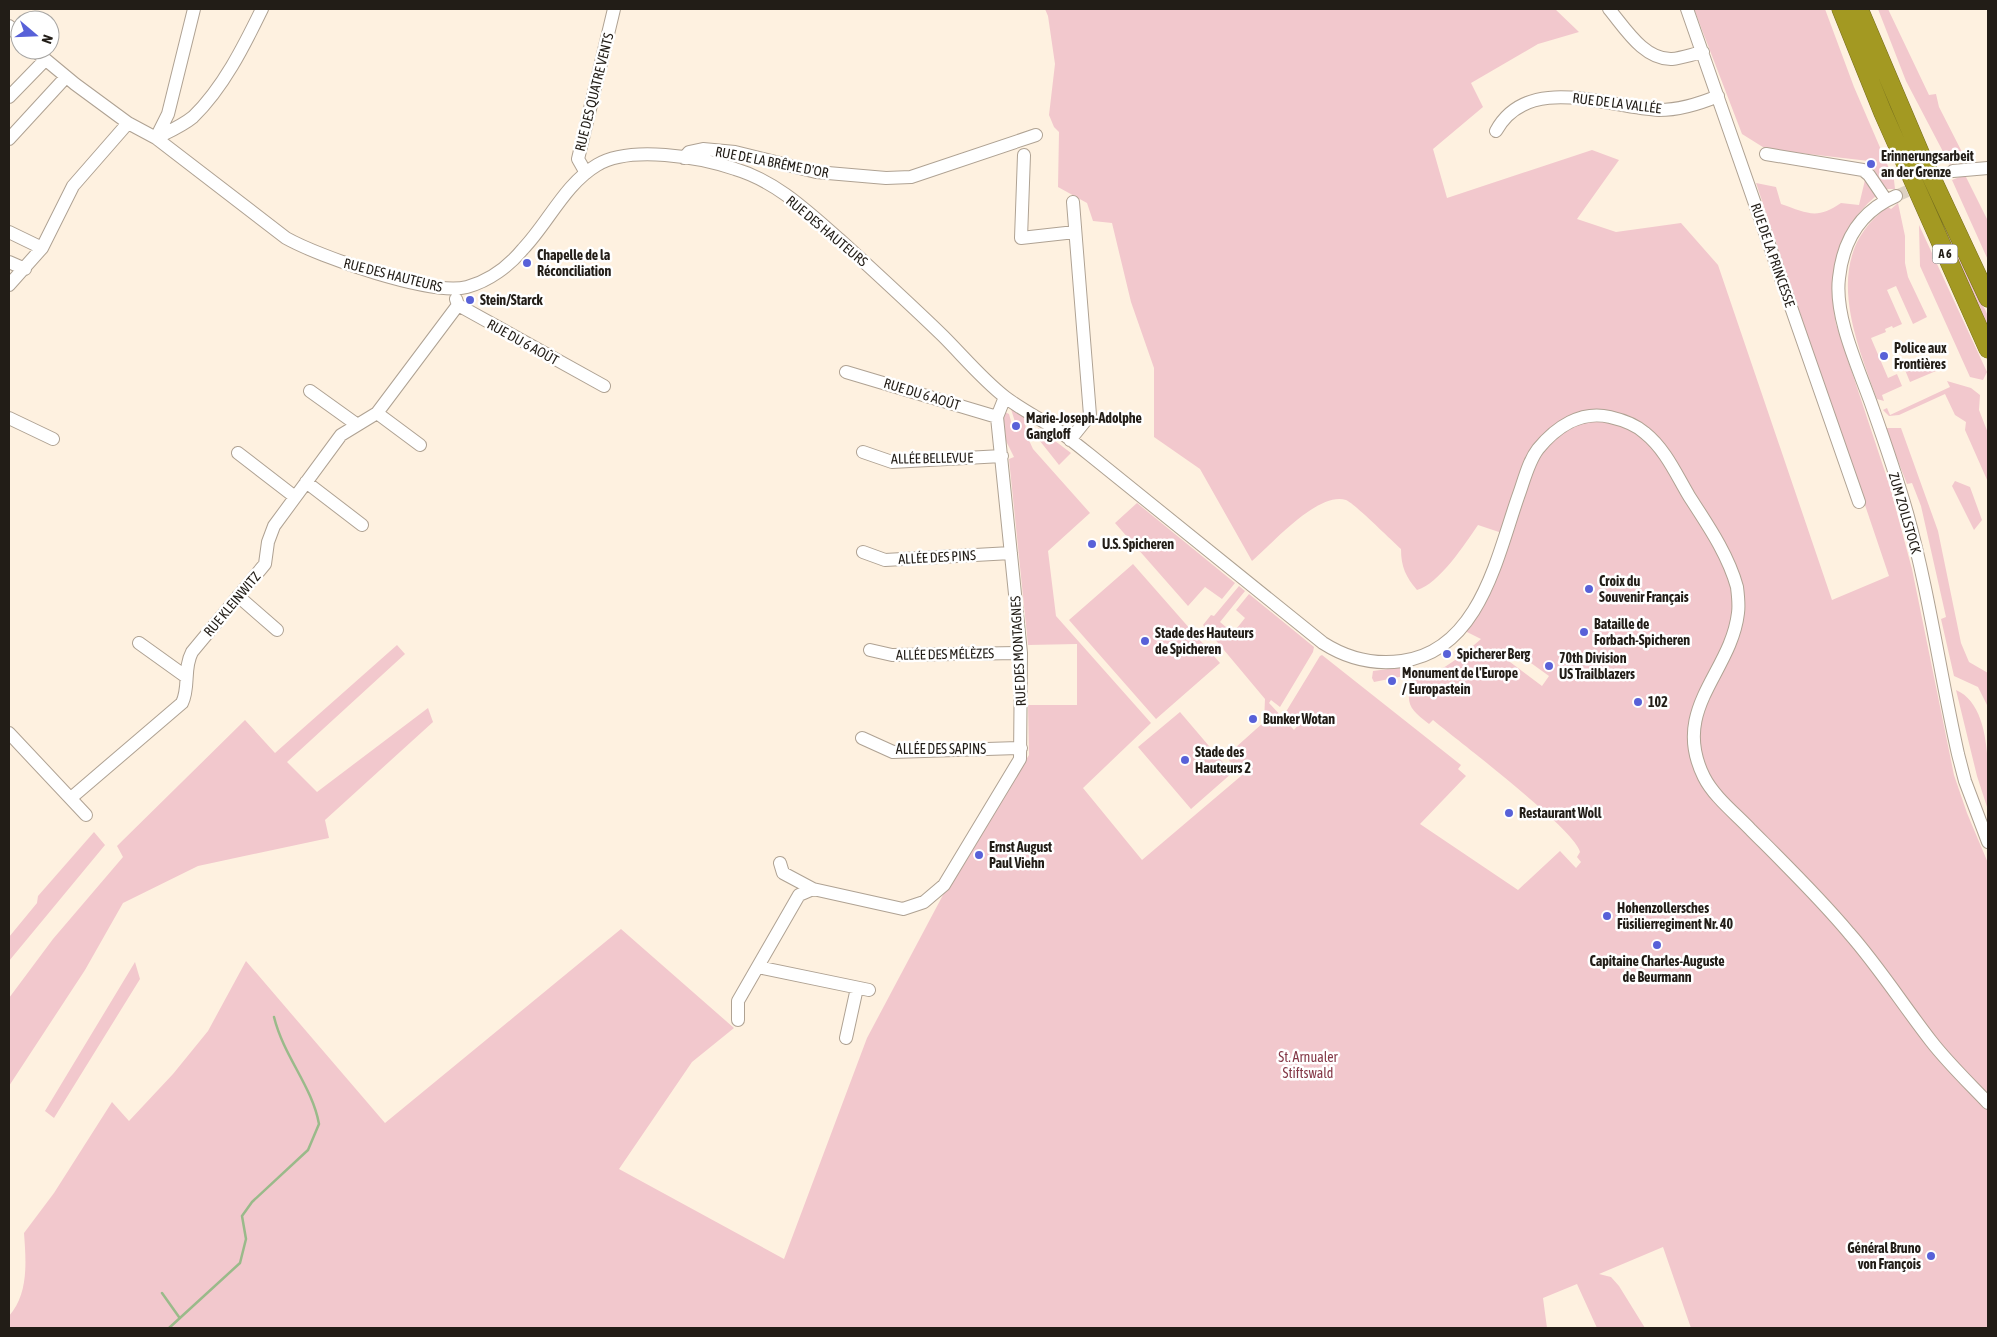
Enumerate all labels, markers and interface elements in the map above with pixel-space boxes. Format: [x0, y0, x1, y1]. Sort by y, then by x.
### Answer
north arrow [10, 10, 60, 60]
street label: RUE DES QUATRE VENTS [572, 31, 617, 153]
text: N [38, 33, 56, 46]
street label: RUE DE LA VALLÉE [1572, 90, 1662, 116]
street label: RUE DE LA BRÊME D'OR [714, 143, 830, 181]
place label: Erinnerungsarbeit an der Grenze [1881, 148, 1974, 180]
marker: Erinnerungsarbeit an der Grenze [1865, 158, 1877, 170]
street label: RUE DES HAUTEURS [783, 192, 871, 270]
street label: RUE DE LA PRINCESSE [1748, 201, 1798, 309]
road number: A 6 [1932, 244, 1958, 264]
place label: Chapelle de la Réconciliation [537, 247, 612, 279]
street label: RUE DES HAUTEURS [342, 255, 444, 295]
marker: Chapelle de la Réconciliation [521, 257, 533, 269]
place label: Stein/Starck [480, 292, 544, 308]
marker: Stein/Starck [464, 294, 476, 306]
street label: RUE DU 6 AOÛT [485, 316, 561, 368]
place label: Police aux Frontières [1894, 340, 1947, 372]
marker: Police aux Frontières [1878, 350, 1890, 362]
street label: RUE DU 6 AOÛT [882, 375, 962, 413]
place label: Marie-Joseph-Adolphe Gangloff [1026, 410, 1142, 442]
marker: Marie-Joseph-Adolphe Gangloff [1010, 420, 1022, 432]
street label: ALLÉE BELLEVUE [891, 449, 973, 467]
street label: ZUM ZOLLSTOCK [1886, 470, 1924, 556]
place label: U.S. Spicheren [1102, 536, 1174, 552]
marker: U.S. Spicheren [1086, 538, 1098, 550]
street label: ALLÉE DES PINS [898, 547, 976, 567]
street label: RUE KLEINWITZ [200, 568, 264, 640]
place label: Croix du Souvenir Français [1599, 573, 1689, 605]
marker: Croix du Souvenir Français [1583, 583, 1595, 595]
street label: RUE DES MONTAGNES [1007, 595, 1029, 707]
place label: Bataille de Forbach-Spicheren [1594, 616, 1690, 648]
place label: Stade des Hauteurs de Spicheren [1155, 625, 1254, 657]
marker: Bataille de Forbach-Spicheren [1578, 626, 1590, 638]
marker: Stade des Hauteurs de Spicheren [1139, 635, 1151, 647]
street label: ALLÉE DES MÉLÈZES [896, 645, 994, 663]
place label: Spicherer Berg [1457, 646, 1531, 662]
marker: Spicherer Berg [1441, 648, 1453, 660]
place label: 70th Division US Trailblazers [1559, 650, 1635, 682]
marker: 70th Division US Trailblazers [1543, 660, 1555, 672]
place label: Monument de l'Europe / Europastein [1402, 665, 1518, 697]
marker: Monument de l'Europe / Europastein [1386, 675, 1398, 687]
place label: 102 [1648, 694, 1668, 710]
marker: 102 [1632, 696, 1644, 708]
place label: Bunker Wotan [1263, 711, 1335, 727]
marker: Bunker Wotan [1247, 713, 1259, 725]
street label: ALLÉE DES SAPINS [896, 741, 986, 757]
place label: Stade des Hauteurs 2 [1195, 744, 1251, 776]
marker: Stade des Hauteurs 2 [1179, 754, 1191, 766]
place label: Restaurant Woll [1519, 805, 1602, 821]
marker: Restaurant Woll [1503, 807, 1515, 819]
place label: Ernst August Paul Viehn [989, 839, 1052, 871]
marker: Ernst August Paul Viehn [973, 849, 985, 861]
place label: Hohenzollersches Füsilierregiment Nr. 40 [1617, 900, 1734, 932]
marker: Hohenzollersches Füsilierregiment Nr. 40 [1601, 910, 1613, 922]
marker: Capitaine Charles-Auguste de Beurmann [1651, 939, 1663, 951]
place label: Capitaine Charles-Auguste de Beurmann [1589, 953, 1725, 985]
park label: St. Arnualer Stiftswald [1278, 1049, 1339, 1081]
place label: Général Bruno von François [1847, 1240, 1921, 1272]
marker: Général Bruno von François [1925, 1250, 1937, 1262]

